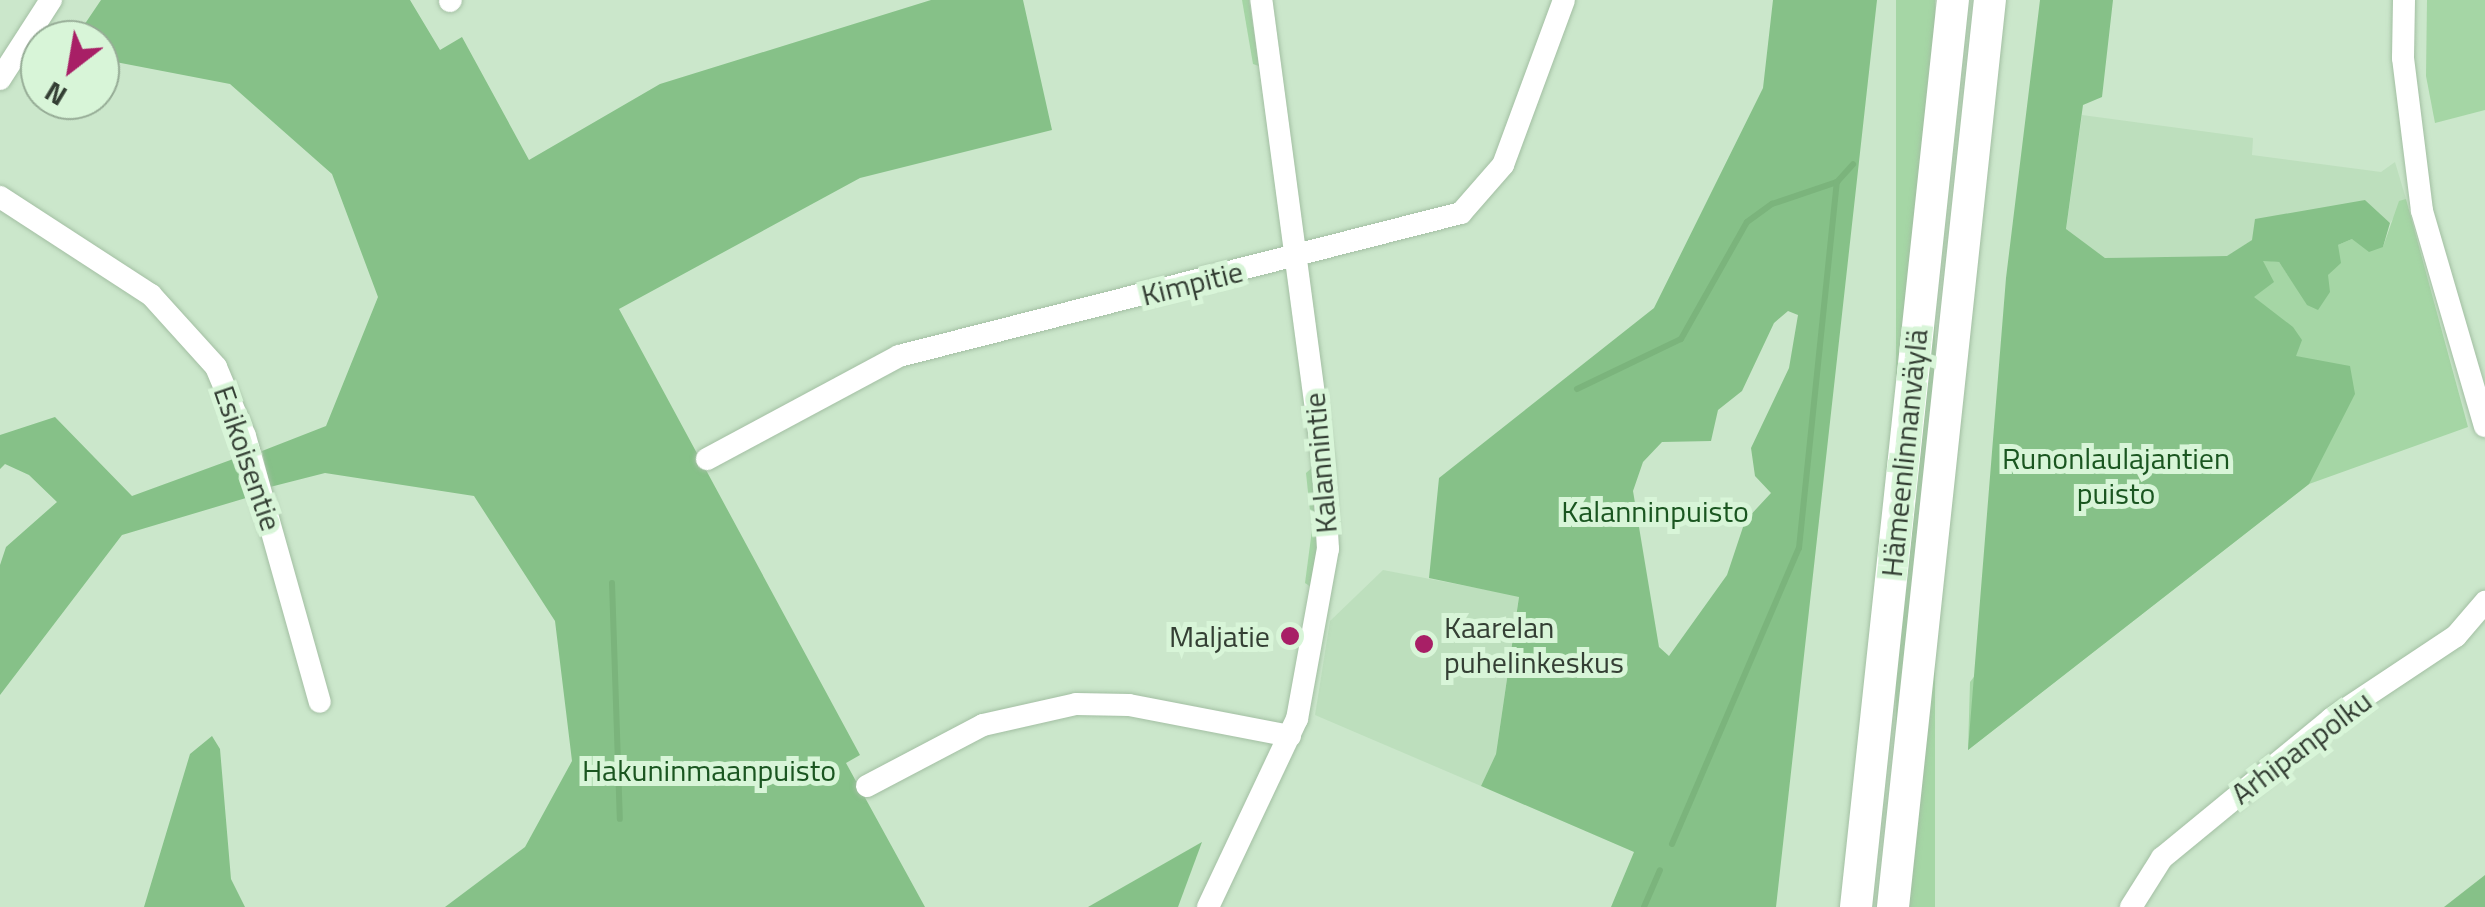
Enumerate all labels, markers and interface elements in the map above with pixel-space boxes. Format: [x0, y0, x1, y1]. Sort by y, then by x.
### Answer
north arrow [20, 20, 120, 120]
text: N [36, 71, 75, 118]
street label: Kimpitie [1138, 253, 1246, 313]
street label: Hämeenlinnanväylä [1873, 327, 1935, 579]
street label: Esikoisentie [206, 381, 290, 535]
street label: Kalannintie [1296, 391, 1344, 535]
park label: Runonlaulajantien puisto [2002, 440, 2230, 510]
park label: Kalanninpuisto [1561, 493, 1749, 529]
place label: Kaarelan puhelinkeskus [1444, 609, 1624, 680]
place label: Maljatie [1169, 618, 1270, 654]
marker: Maljatie [1279, 625, 1301, 647]
marker: Kaarelan puhelinkeskus [1413, 633, 1435, 655]
street label: Arhipanpolku [2224, 682, 2378, 812]
park label: Hakuninmaanpuisto [582, 752, 836, 788]

